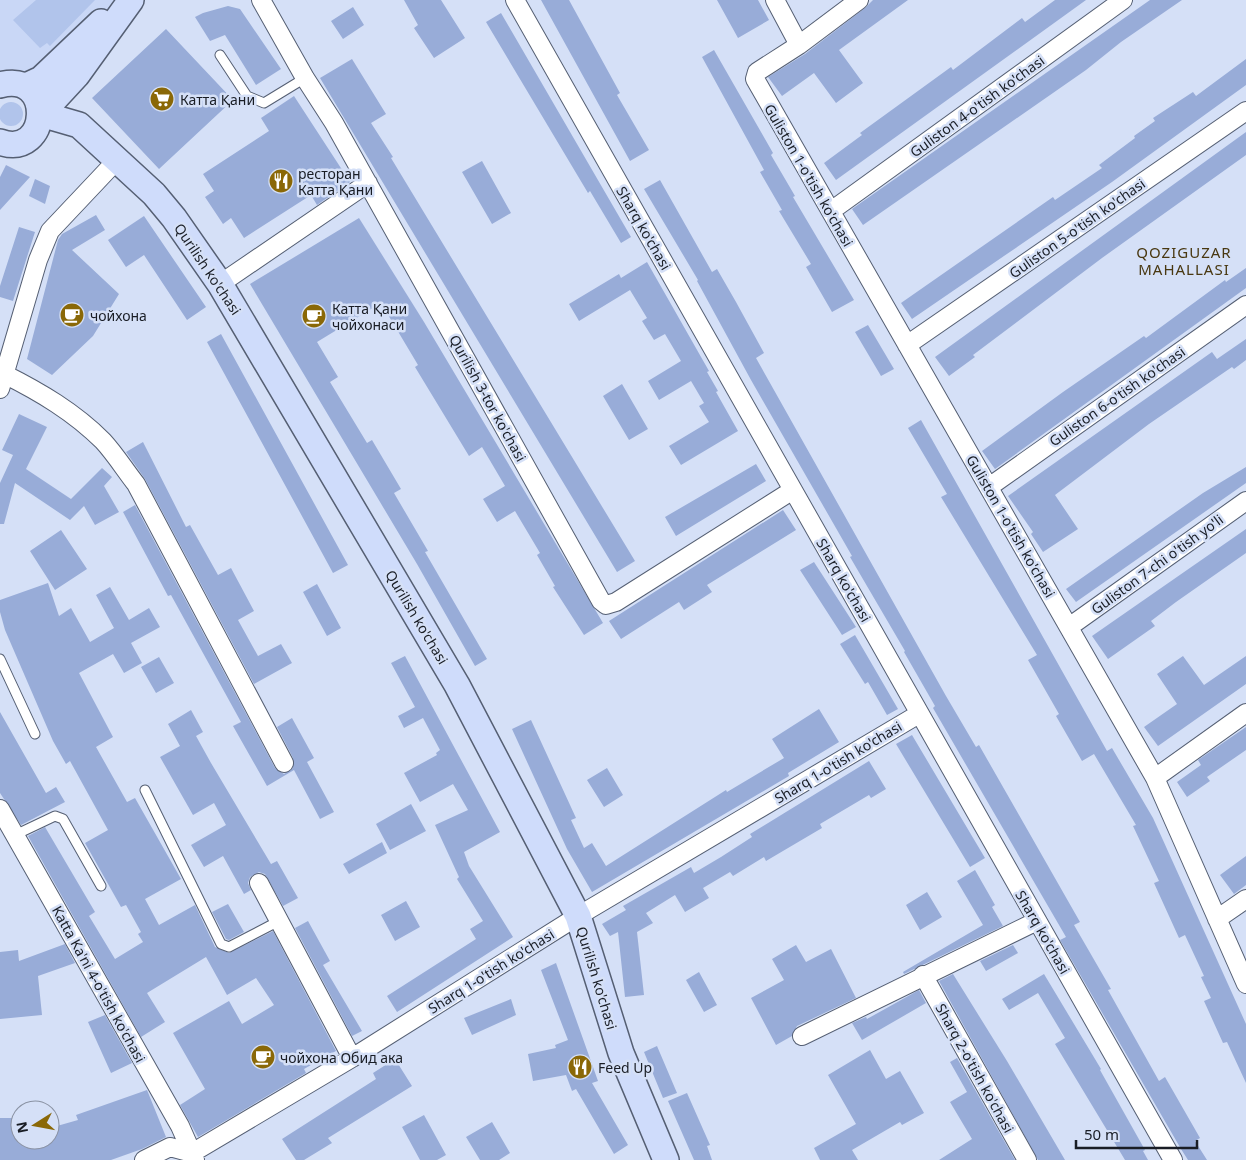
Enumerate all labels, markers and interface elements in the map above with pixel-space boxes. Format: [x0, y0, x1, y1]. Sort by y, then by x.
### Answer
street label: Guliston 4-o'tish ko'chasi [906, 51, 1048, 161]
supermarket icon: Катта Қани [149, 86, 175, 112]
place label: Катта Қани [180, 90, 255, 109]
street label: Guliston 1-o'tish ko'chasi [760, 100, 858, 250]
place label: ресторан Катта Қани [298, 164, 373, 199]
restaurant icon: ресторан Катта Қани [268, 168, 294, 194]
street label: Guliston 5-o'tish ko'chasi [1005, 174, 1149, 282]
street label: Sharq ko'chasi [612, 183, 676, 273]
street label: Qurilish ko'chasi [170, 219, 246, 319]
district label: QOZIGUZAR MAHALLASI [1136, 242, 1232, 279]
place label: Катта Қани чойхонаси [332, 299, 407, 334]
cafe icon: чойхона [59, 302, 85, 328]
cafe icon: Катта Қани чойхонаси [301, 303, 327, 329]
place label: чойхона [90, 306, 147, 325]
street label: Qurilish 3-tor ko'chasi [445, 331, 531, 465]
street label: Guliston 6-o'tish ko'chasi [1045, 342, 1189, 450]
street label: Guliston 1-o'tish ko'chasi [962, 451, 1060, 601]
street label: Guliston 7-chi o'tish yo'li [1087, 510, 1227, 618]
street label: Sharq ko'chasi [812, 535, 876, 625]
street label: Qurilish ko'chasi [381, 566, 453, 668]
street label: Sharq 1-o'tish ko'chasi [771, 716, 905, 808]
street label: Sharq ko'chasi [1011, 887, 1075, 977]
street label: Katta Ka'ni 4-o'tish ko'chasi [48, 902, 150, 1066]
street label: Sharq 1-o'tish ko'chasi [424, 924, 558, 1018]
street label: Qurilish ko'chasi [572, 924, 622, 1032]
street label: Sharq 2-o'tish ko'chasi [931, 1000, 1019, 1136]
cafe icon: чойхона Обид ака [250, 1044, 276, 1070]
place label: чойхона Обид ака [280, 1048, 403, 1067]
restaurant icon: Feed Up [567, 1054, 593, 1080]
place label: Feed Up [598, 1058, 652, 1077]
north arrow [10, 1100, 60, 1150]
scale bar [1076, 1118, 1197, 1150]
text: N [11, 1120, 32, 1135]
text: 50 m [1084, 1124, 1119, 1144]

